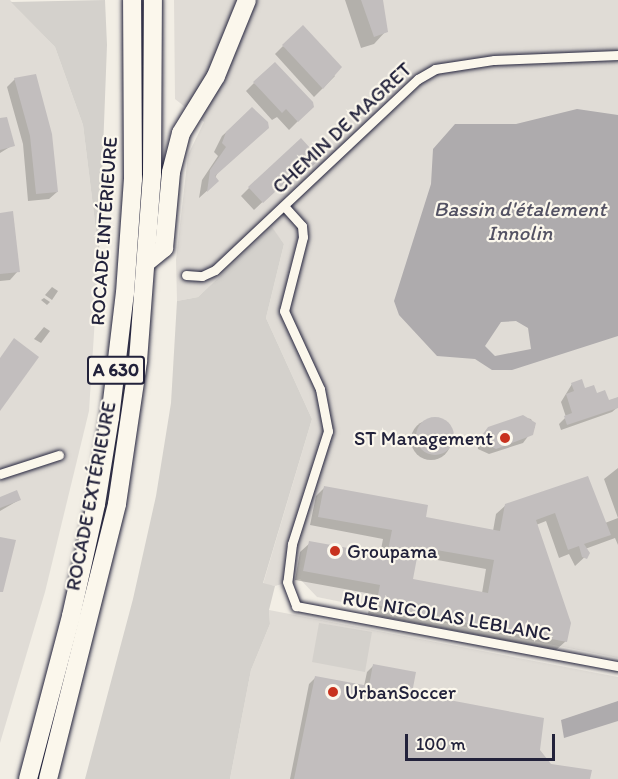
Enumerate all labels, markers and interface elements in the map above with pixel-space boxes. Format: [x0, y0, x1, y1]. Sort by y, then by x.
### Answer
street label: CHEMIN DE MAGRET [267, 57, 417, 199]
street label: ROCADE INTÉRIEURE [85, 136, 123, 326]
water label: Bassin d'étalement Innolin [434, 196, 606, 246]
road number: A 630 [86, 355, 146, 385]
street label: ROCADE EXTÉRIEURE [61, 399, 121, 593]
place label: ST Management [354, 426, 493, 450]
marker: ST Management [498, 431, 512, 445]
place label: Groupama [347, 539, 437, 563]
marker: Groupama [328, 544, 342, 558]
street label: RUE NICOLAS LEBLANC [341, 586, 553, 646]
place label: UrbanSoccer [345, 680, 456, 704]
marker: UrbanSoccer [326, 685, 340, 699]
scale bar [408, 722, 558, 760]
text: 100 m [416, 733, 466, 755]

